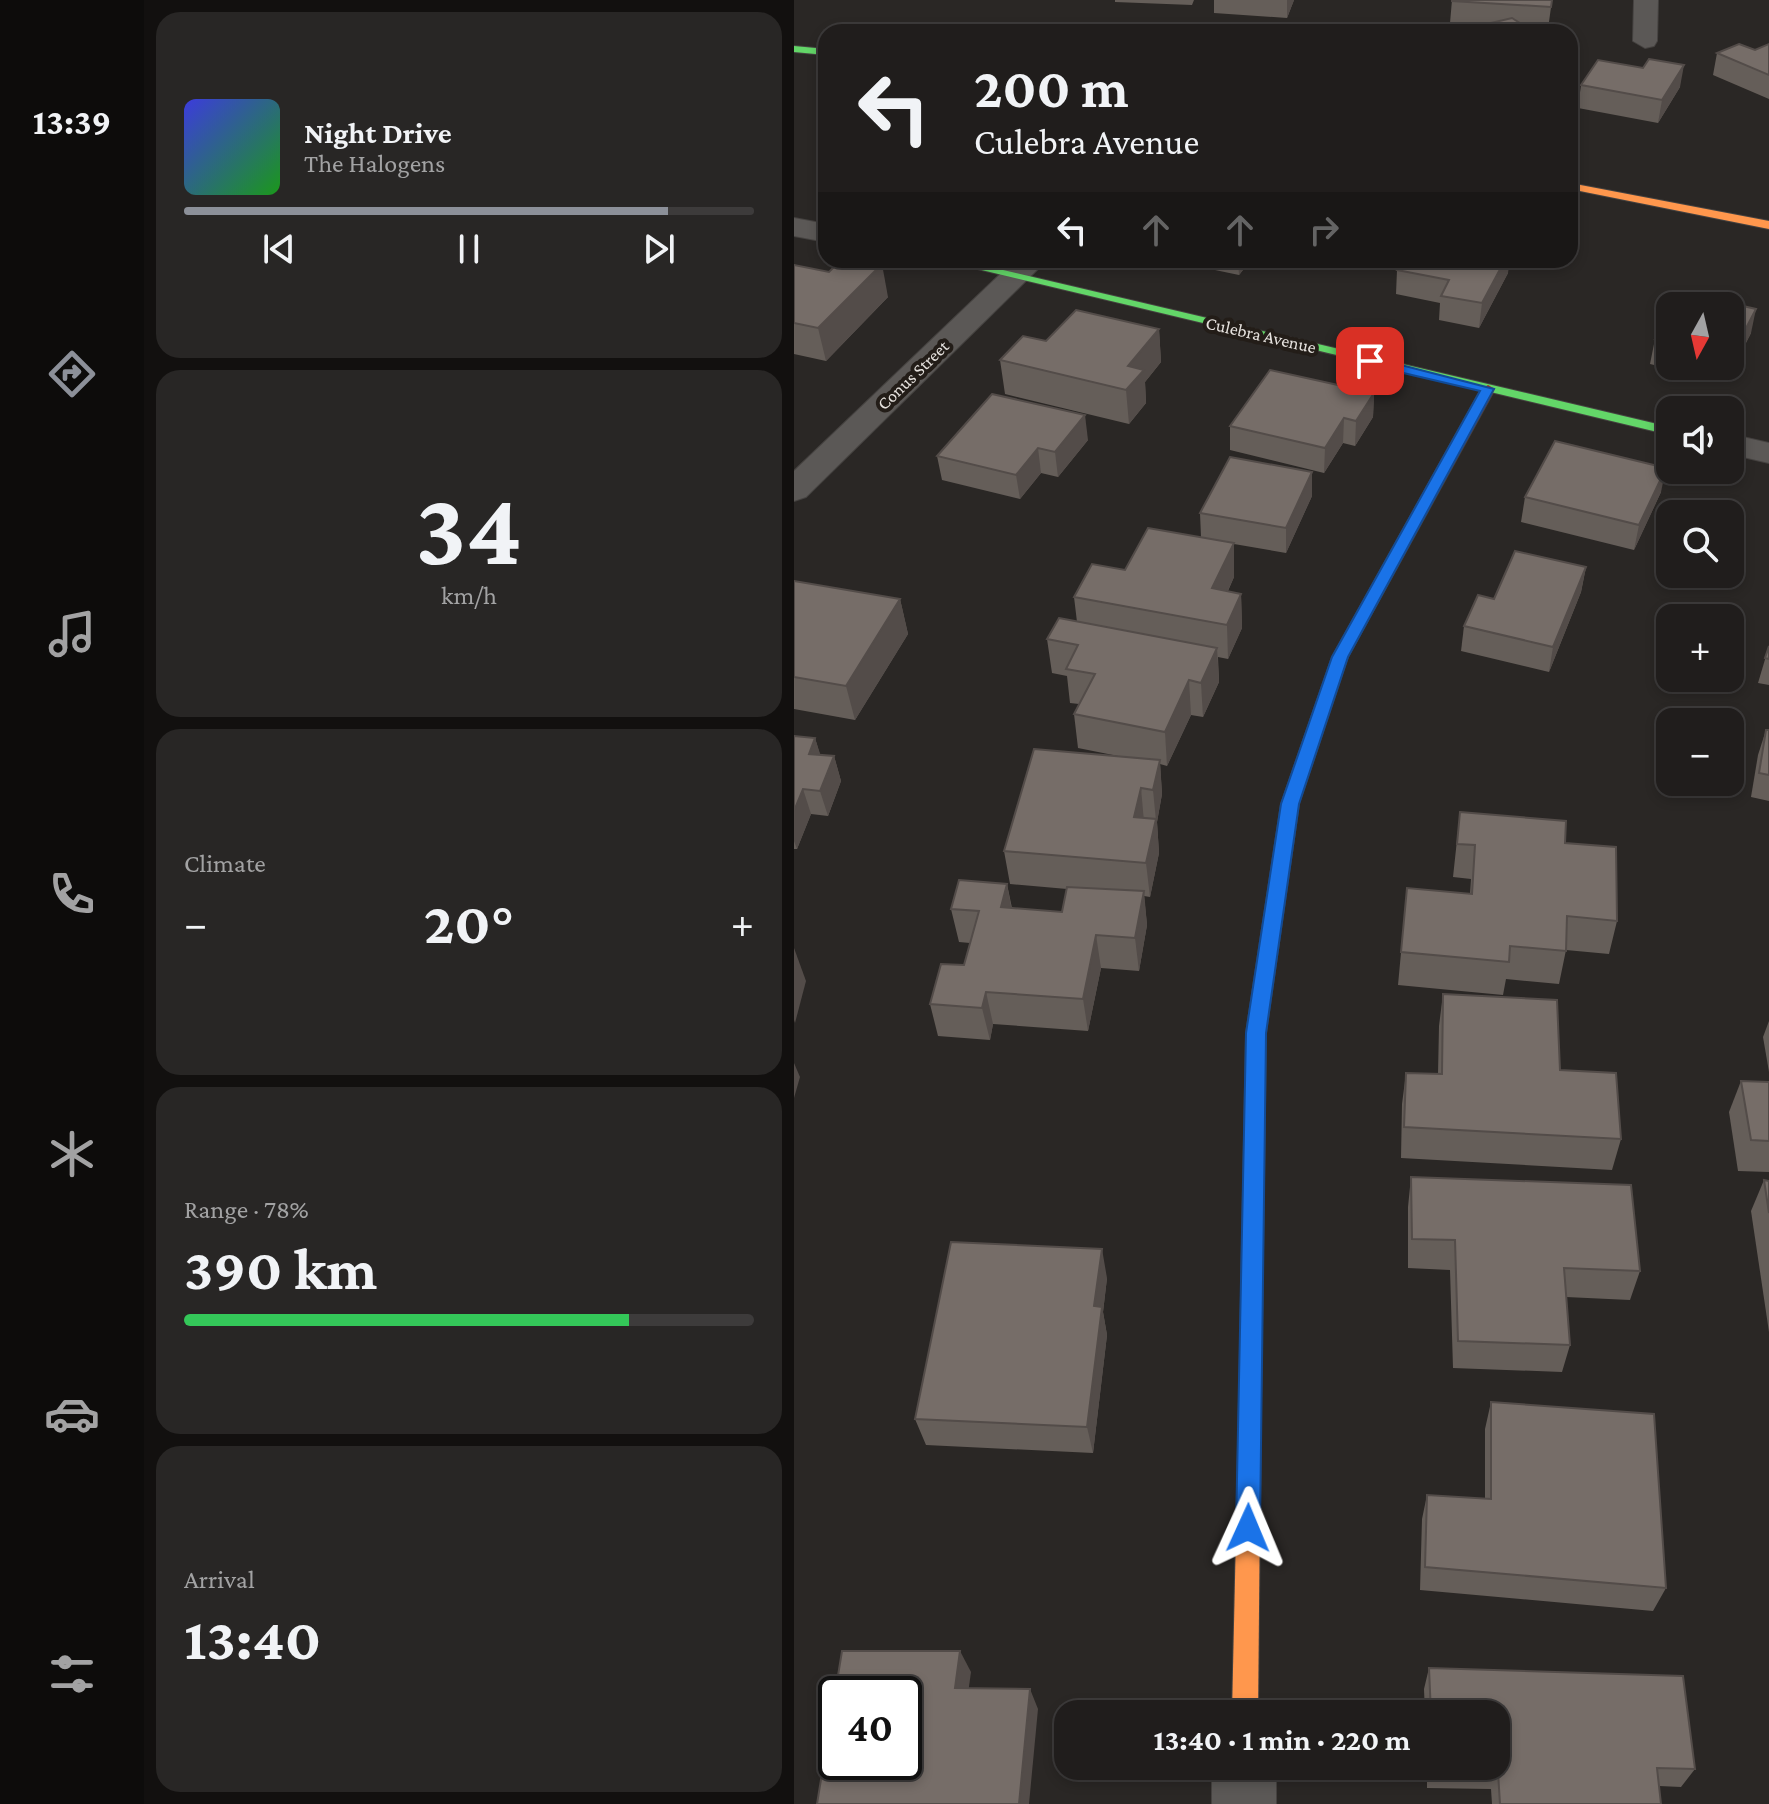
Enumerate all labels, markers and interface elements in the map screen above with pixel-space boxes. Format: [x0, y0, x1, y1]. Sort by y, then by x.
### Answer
icon: left [842, 56, 946, 160]
text: 200 m [974, 57, 1129, 119]
text: 13:39 [33, 102, 111, 142]
text: Night Drive [304, 116, 452, 149]
text: Culebra Avenue [974, 122, 1199, 162]
text: The Halogens [304, 149, 445, 178]
icon: left [1050, 208, 1094, 252]
icon: ahead [1134, 208, 1178, 252]
icon: ahead [1218, 208, 1262, 252]
icon: right [1302, 208, 1346, 252]
icon: previous [257, 227, 301, 271]
icon: pause [447, 227, 491, 271]
icon: next [637, 227, 681, 271]
north arrow [1656, 292, 1744, 380]
map controls [1656, 292, 1744, 796]
street label: Culebra Avenue [1204, 313, 1318, 357]
pin [1336, 327, 1404, 395]
street label: Conus Street [873, 335, 954, 414]
icon: arrive [1348, 339, 1392, 383]
icon: directions [44, 346, 100, 402]
button: sound [1656, 396, 1744, 484]
text: 34 [416, 471, 522, 586]
button: search [1656, 500, 1744, 588]
text: km/h [441, 581, 497, 610]
button: + [1656, 604, 1744, 692]
icon: music [44, 606, 100, 662]
button: − [1656, 708, 1744, 796]
text: Climate [184, 849, 266, 878]
icon: phone [44, 866, 100, 922]
text: 20° [424, 889, 514, 956]
text: − [184, 899, 207, 947]
text: + [731, 899, 754, 947]
icon: climate [44, 1126, 100, 1182]
text: Range · 78% [184, 1195, 309, 1224]
text: 390 km [184, 1235, 377, 1302]
icon: car [44, 1386, 100, 1442]
position arrow [1206, 1486, 1290, 1570]
text: Arrival [184, 1565, 255, 1594]
text: 13:40 [184, 1605, 321, 1672]
icon: filters [44, 1646, 100, 1702]
speed limit sign: 40 [818, 1676, 922, 1780]
text: 13:40 · 1 min · 220 m [1153, 1723, 1411, 1756]

